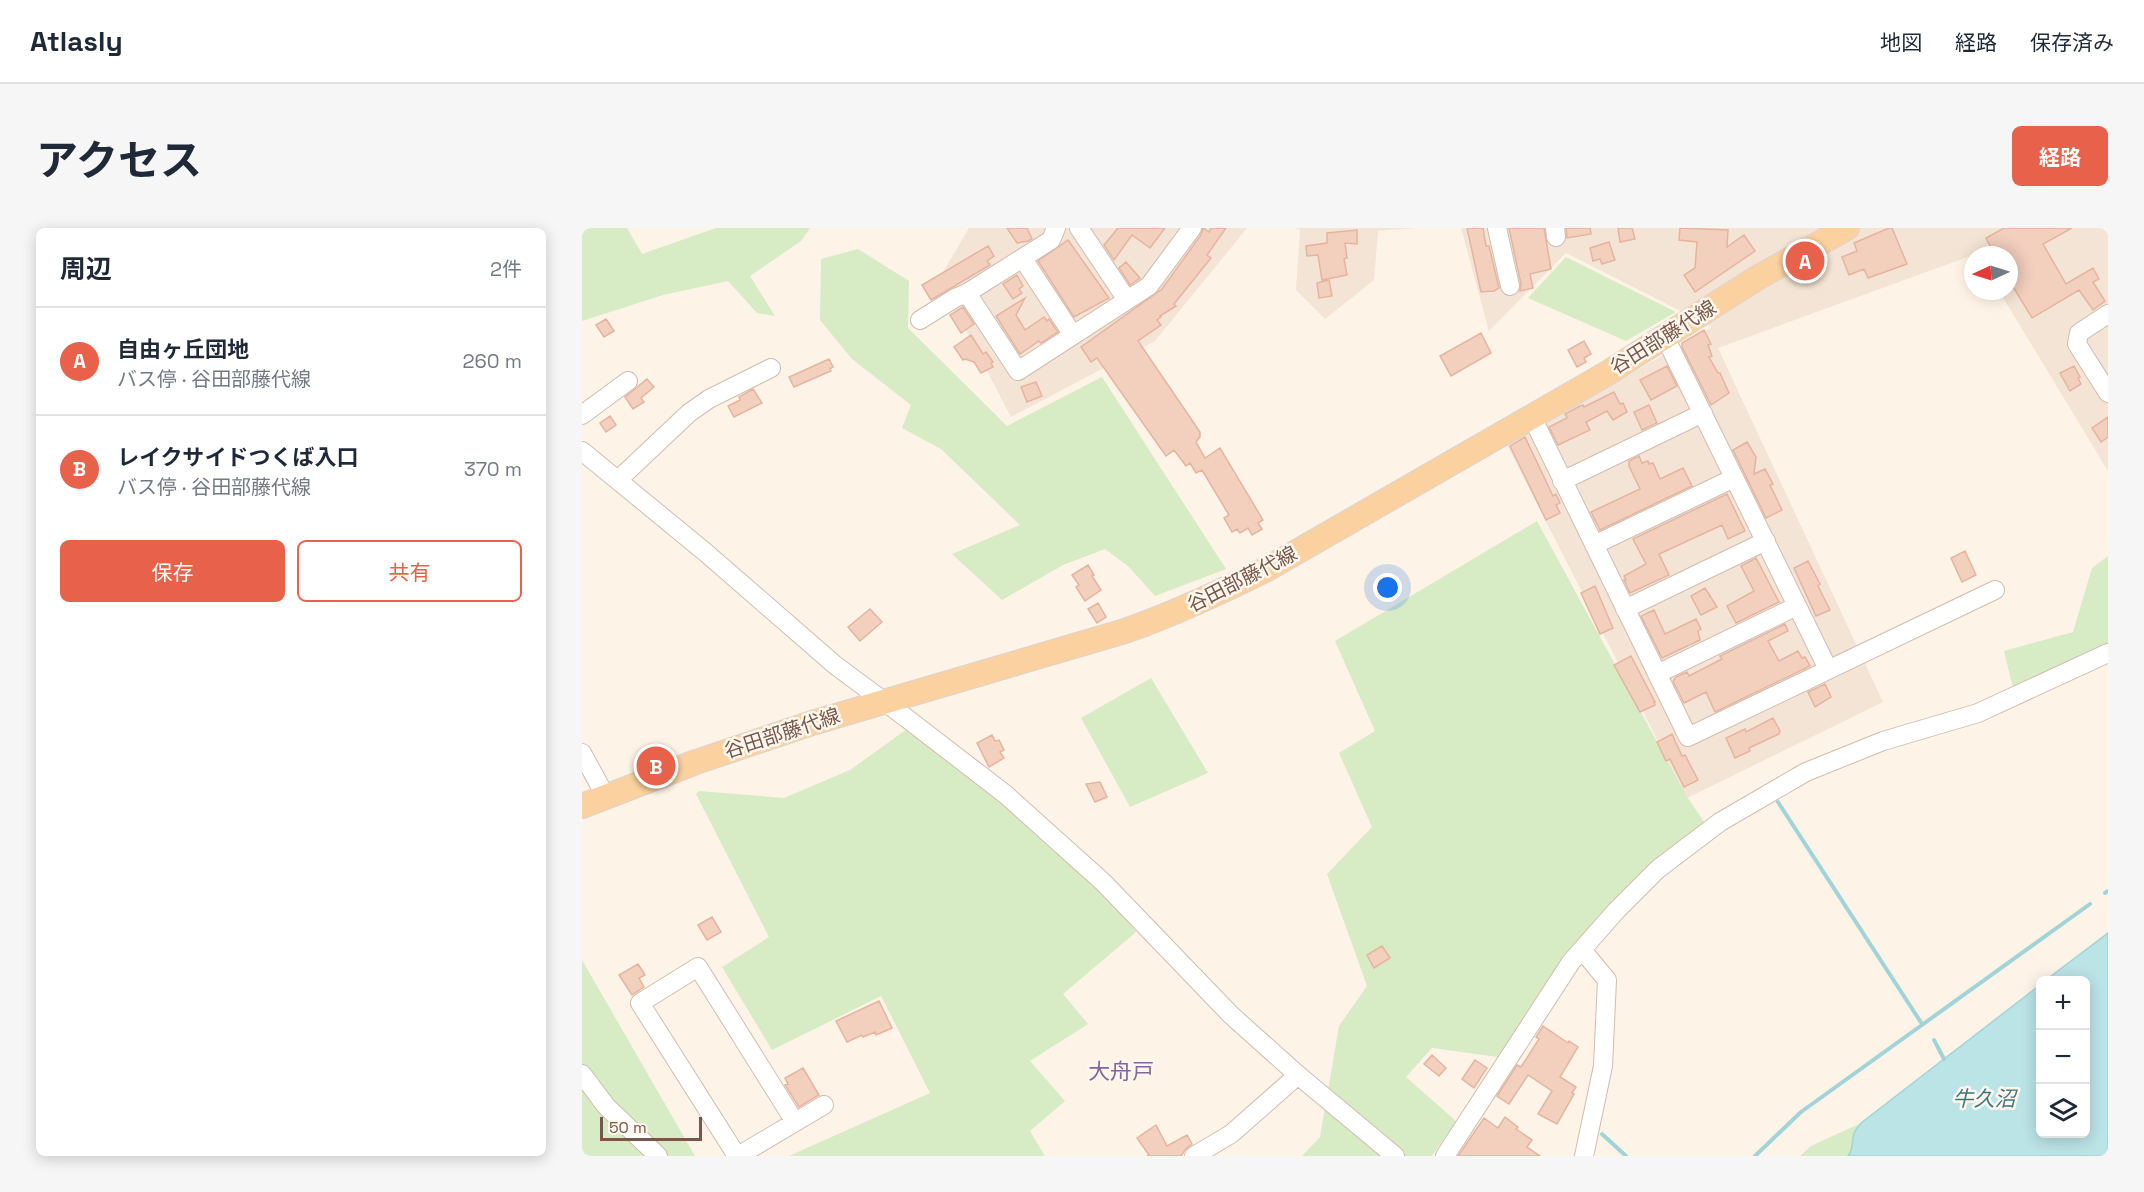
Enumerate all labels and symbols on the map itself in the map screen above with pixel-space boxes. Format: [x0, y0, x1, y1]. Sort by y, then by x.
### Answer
pin: A [1786, 238, 1824, 284]
north arrow [1964, 246, 2018, 300]
street label: 谷田部藤代線 [1605, 294, 1721, 380]
street label: 谷田部藤代線 [1183, 540, 1301, 618]
your location [1373, 573, 1402, 602]
street label: 谷田部藤代線 [721, 702, 843, 764]
pin: B [636, 744, 676, 788]
district label: 大舟戸 [1088, 1057, 1154, 1085]
water label: 牛久沼 [1953, 1085, 2018, 1112]
scale bar [600, 1114, 702, 1142]

